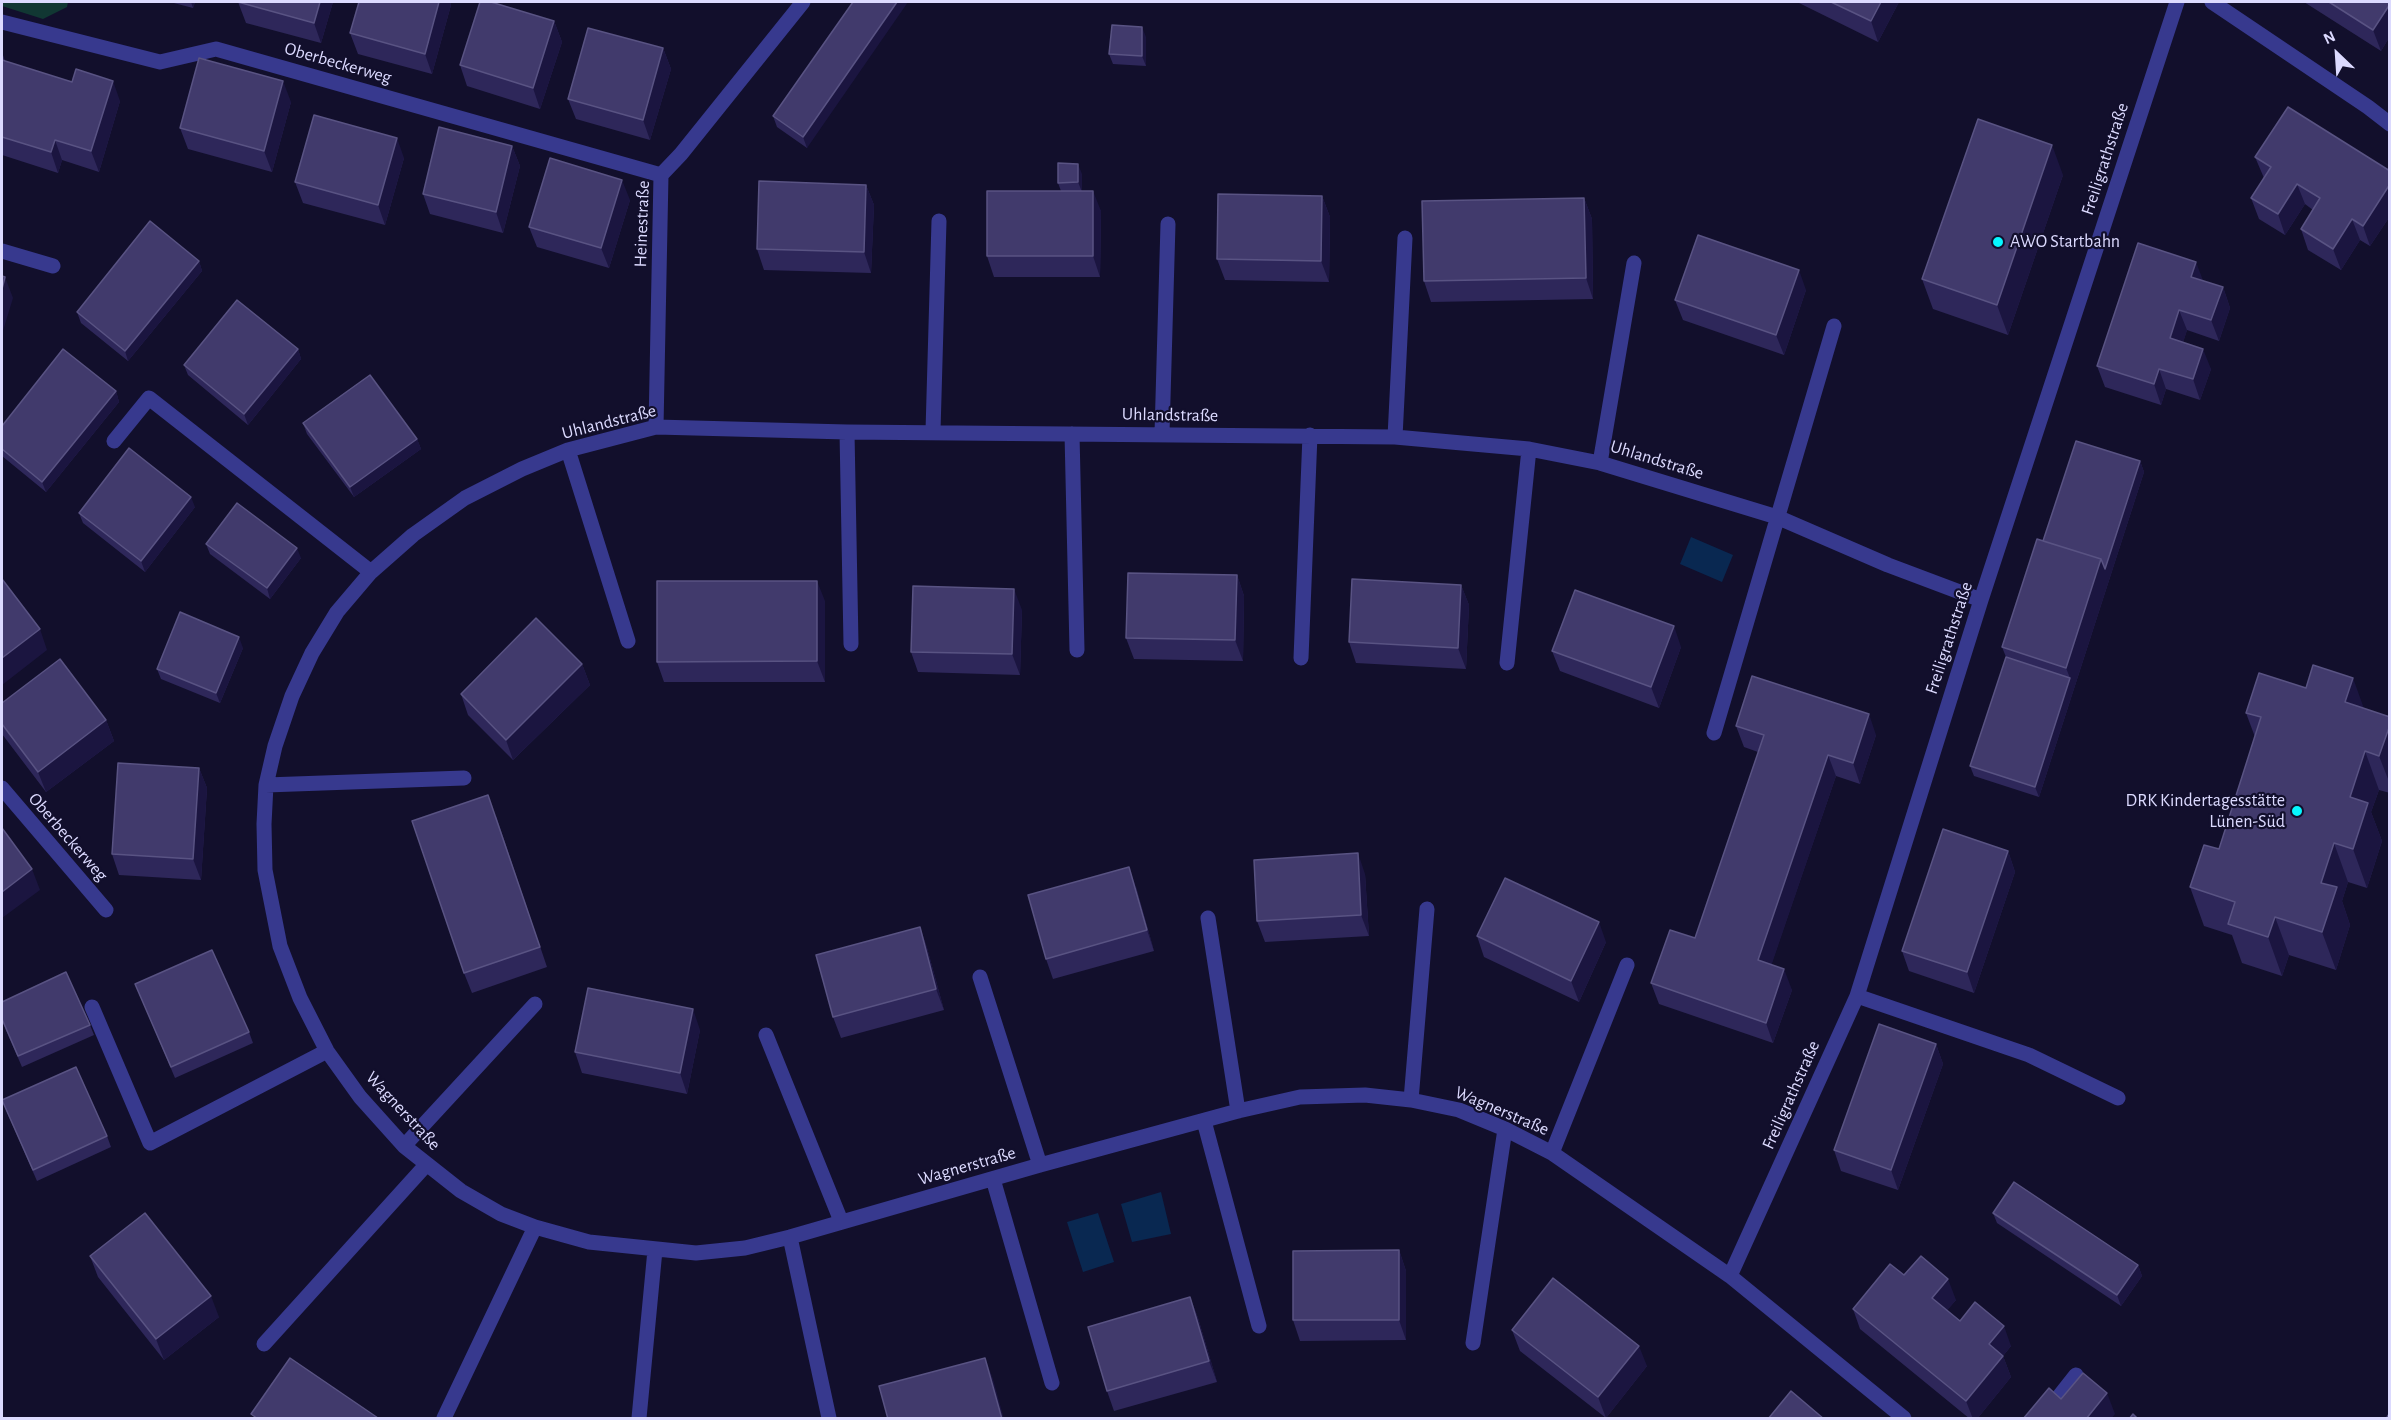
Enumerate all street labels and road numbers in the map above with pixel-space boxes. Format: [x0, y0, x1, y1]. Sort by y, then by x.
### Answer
street label: Oberbeckerweg [282, 37, 394, 89]
street label: Freiligrathstraße [2077, 100, 2133, 218]
street label: Heinestraße [630, 180, 654, 268]
street label: Uhlandstraße [560, 400, 658, 444]
street label: Uhlandstraße [1122, 403, 1218, 427]
street label: Uhlandstraße [1608, 436, 1706, 484]
street label: Freiligrathstraße [1921, 579, 1977, 697]
street label: Oberbeckerweg [24, 788, 112, 886]
street label: Freiligrathstraße [1757, 1037, 1825, 1153]
street label: Wagnerstraße [361, 1067, 445, 1155]
street label: Wagnerstraße [1452, 1081, 1552, 1141]
street label: Wagnerstraße [916, 1142, 1018, 1190]

